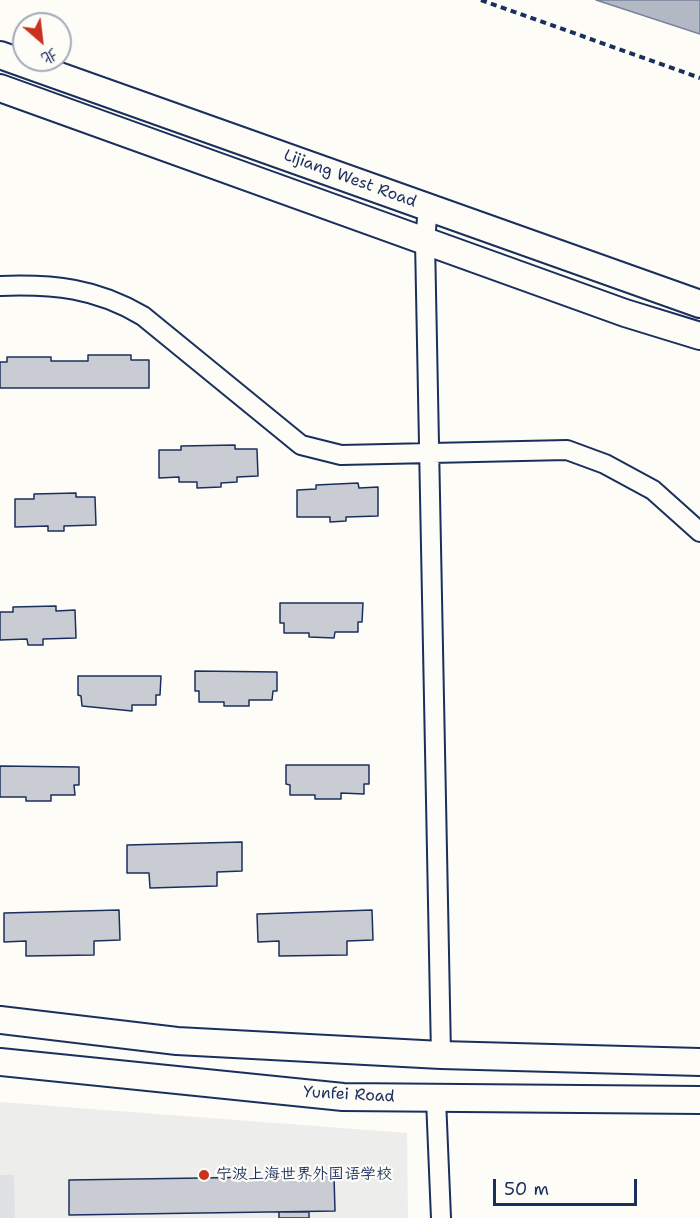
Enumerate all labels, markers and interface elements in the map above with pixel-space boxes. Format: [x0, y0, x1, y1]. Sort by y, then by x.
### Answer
north arrow [12, 12, 72, 72]
text: 北 [38, 44, 62, 70]
street label: Lijiang West Road [281, 146, 419, 212]
street label: Yunfei Road [303, 1083, 395, 1107]
place label: 宁波上海世界外国语学校 [216, 1165, 392, 1185]
scale bar [496, 1167, 640, 1205]
marker: 宁波上海世界外国语学校 [197, 1168, 211, 1182]
text: 50 m [504, 1177, 549, 1201]

